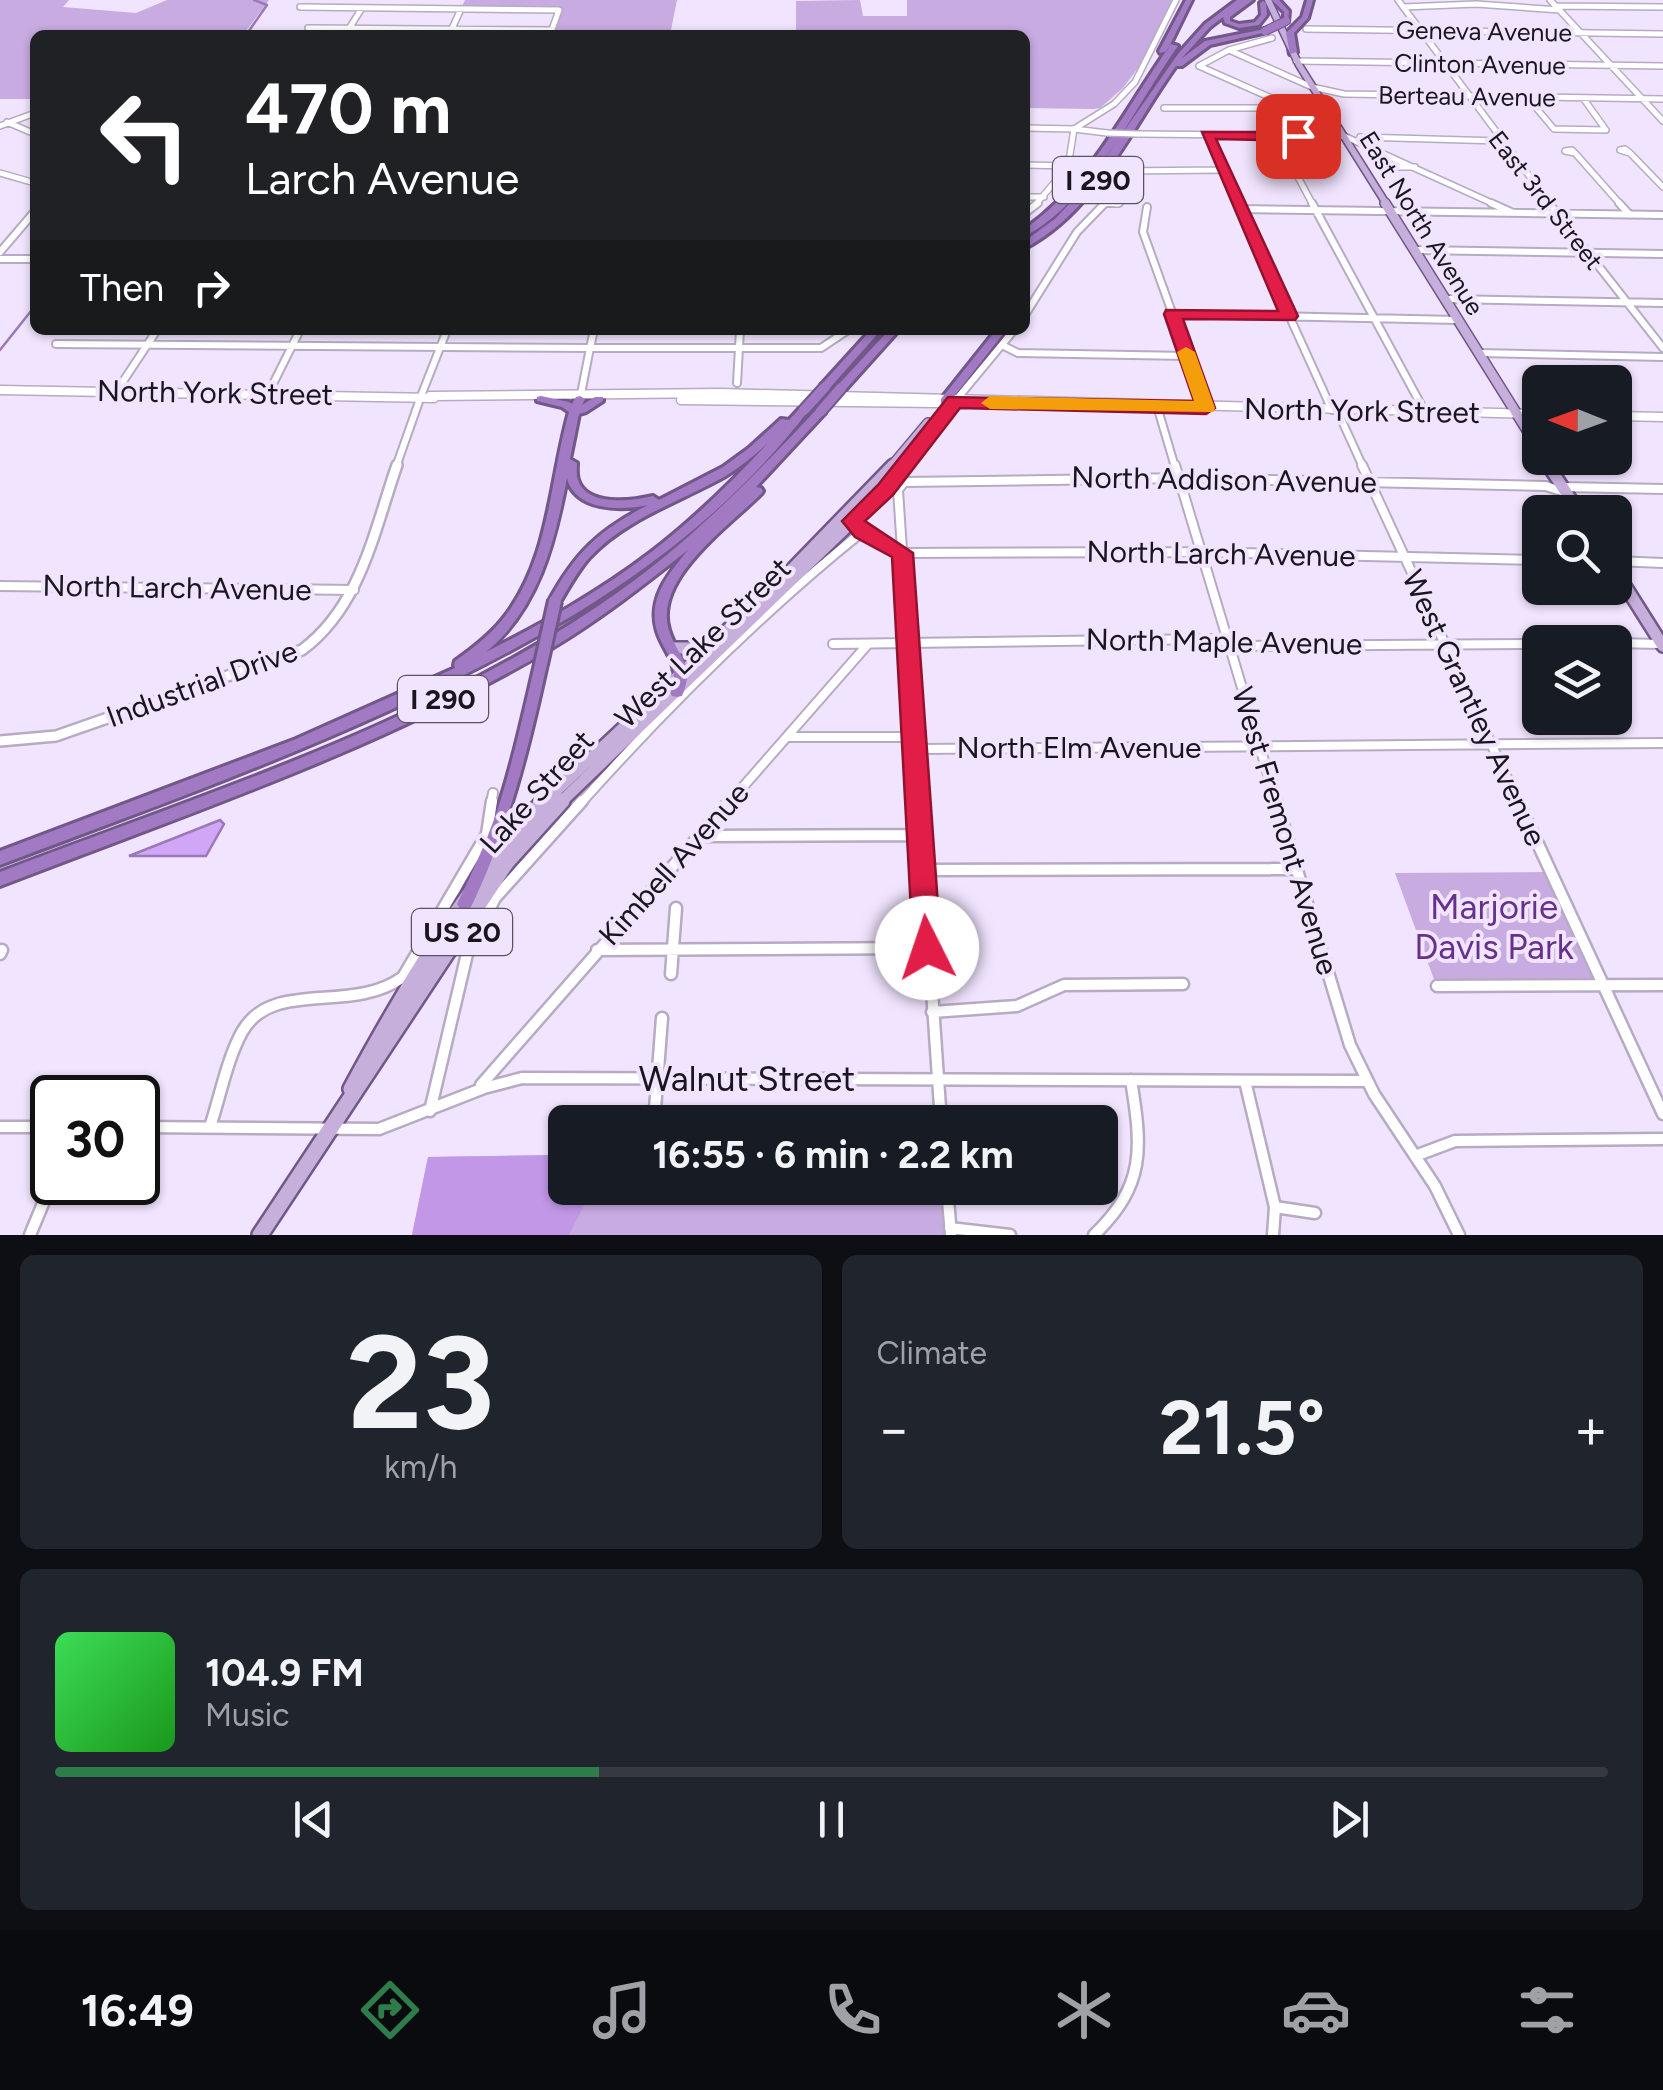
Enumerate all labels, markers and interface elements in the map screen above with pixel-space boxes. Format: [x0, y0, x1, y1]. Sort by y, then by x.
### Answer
street label: Geneva Avenue [1396, 14, 1572, 48]
street label: Clinton Avenue [1394, 48, 1566, 80]
text: 470 m [245, 66, 451, 151]
icon: left [80, 70, 210, 200]
street label: Berteau Avenue [1378, 79, 1556, 113]
pin [1256, 94, 1341, 179]
icon: arrive [1271, 109, 1326, 164]
street label: East North Avenue [1353, 125, 1491, 321]
street label: East 3rd Street [1483, 125, 1609, 275]
text: Larch Avenue [245, 151, 519, 205]
road number: I 290 [1053, 157, 1143, 203]
icon: right [184, 260, 239, 315]
text: Then [80, 265, 164, 311]
north arrow [1522, 365, 1632, 475]
map controls [1522, 365, 1632, 735]
street label: North York Street [97, 372, 333, 413]
street label: North York Street [1244, 390, 1480, 431]
street label: North Addison Avenue [1071, 458, 1377, 501]
button: search [1522, 495, 1632, 605]
street label: North Larch Avenue [1086, 533, 1356, 574]
street label: West Lake Street [607, 550, 798, 736]
street label: West Grantley Avenue [1394, 564, 1555, 852]
street label: North Larch Avenue [42, 567, 312, 608]
street label: North Maple Avenue [1085, 621, 1363, 662]
button: layers [1522, 625, 1632, 735]
street label: Industrial Drive [101, 632, 302, 735]
road number: I 290 [398, 676, 488, 722]
street label: West Fremont Avenue [1224, 682, 1347, 979]
street label: Lake Street [472, 722, 602, 861]
street label: North Elm Avenue [957, 729, 1202, 766]
street label: Kimbell Avenue [591, 774, 757, 953]
park label: Marjorie Davis Park [1414, 886, 1574, 968]
position arrow [875, 896, 979, 1000]
road number: US 20 [412, 909, 512, 955]
street label: Walnut Street [639, 1058, 855, 1100]
speed limit sign: 30 [30, 1075, 160, 1205]
text: 16:55 · 6 min · 2.2 km [652, 1132, 1014, 1178]
text: 23 [347, 1305, 495, 1461]
text: Climate [877, 1334, 987, 1372]
text: 21.5° [1159, 1383, 1325, 1473]
text: − [877, 1396, 911, 1462]
text: + [1574, 1396, 1608, 1462]
text: km/h [384, 1448, 457, 1486]
text: 104.9 FM [205, 1650, 364, 1696]
text: Music [205, 1696, 290, 1734]
icon: previous [286, 1792, 341, 1847]
icon: pause [804, 1792, 859, 1847]
icon: next [1322, 1792, 1377, 1847]
icon: directions [355, 1975, 425, 2045]
icon: music [587, 1975, 657, 2045]
icon: phone [818, 1975, 888, 2045]
icon: climate [1049, 1975, 1119, 2045]
icon: car [1281, 1975, 1351, 2045]
icon: filters [1512, 1975, 1582, 2045]
text: 16:49 [81, 1983, 194, 2037]

